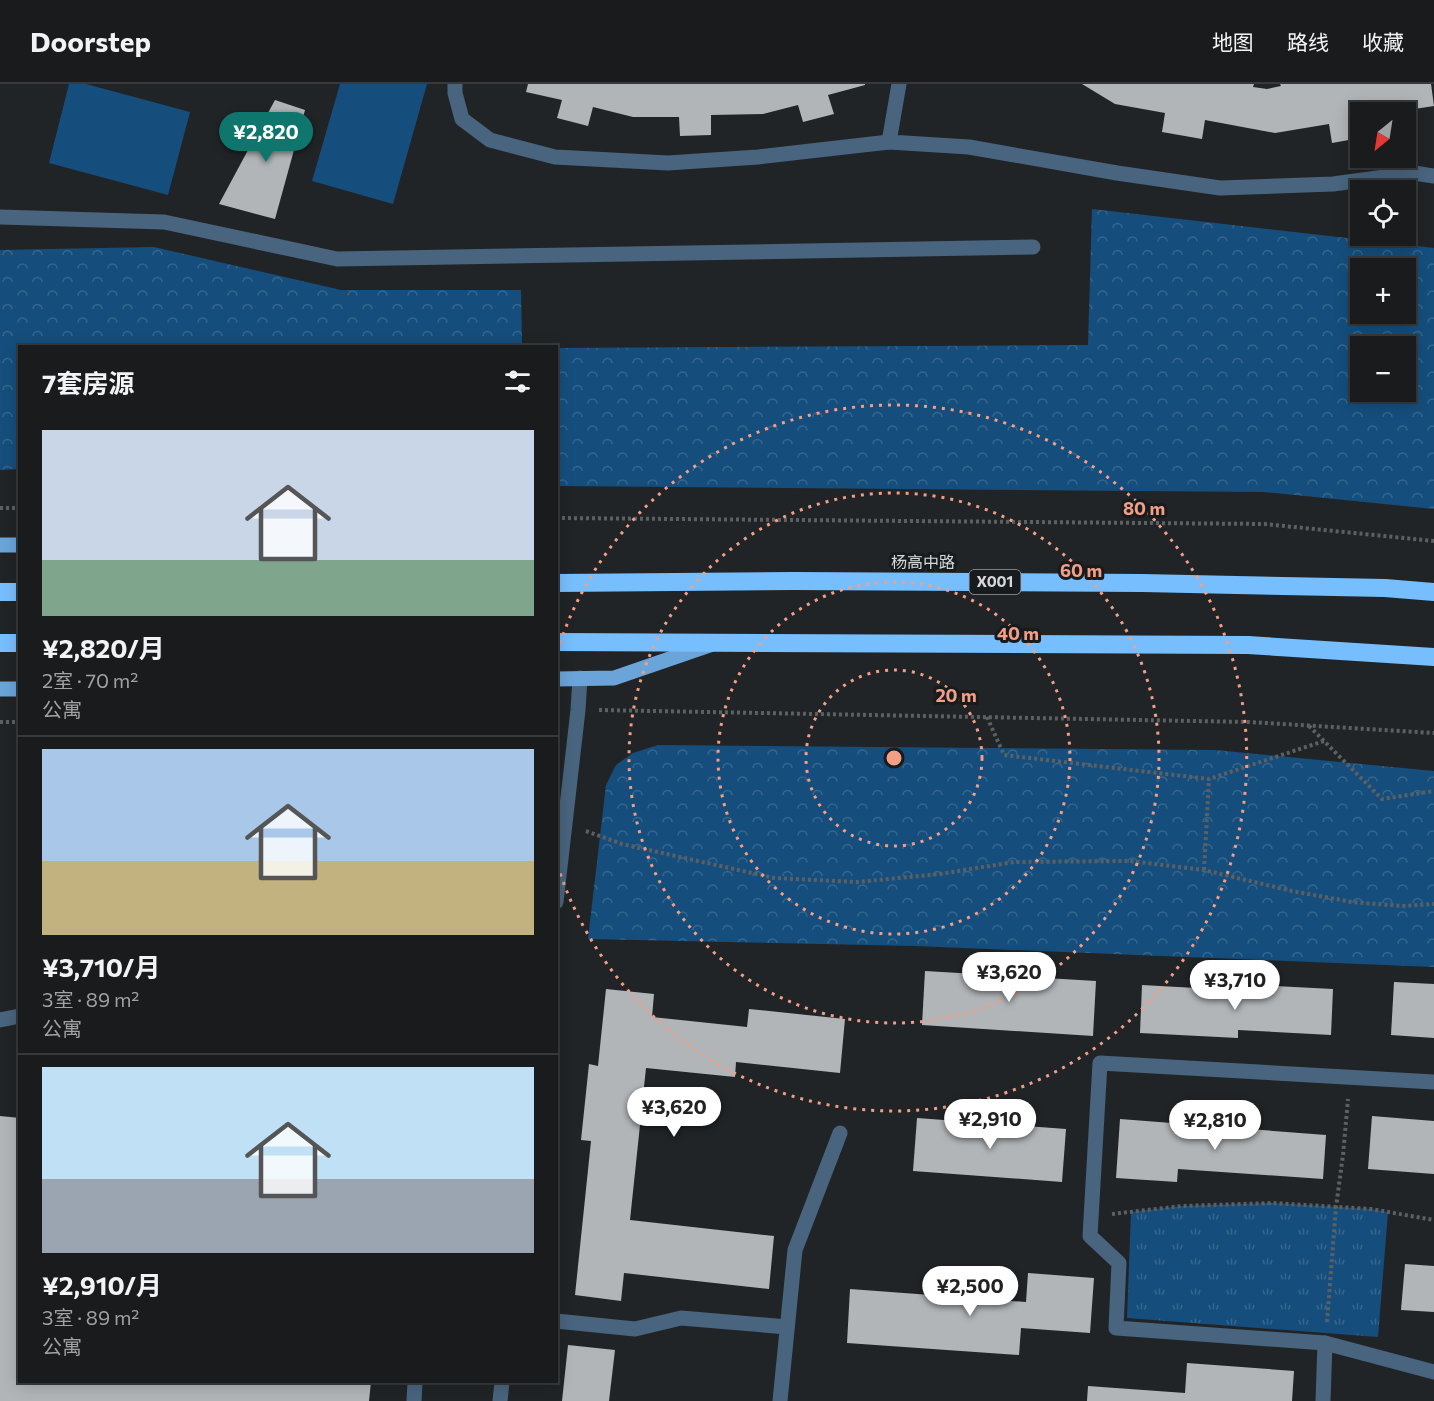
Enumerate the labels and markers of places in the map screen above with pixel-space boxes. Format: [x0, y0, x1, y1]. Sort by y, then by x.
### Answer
pin: ¥2,820 [217, 112, 315, 163]
centre of rings [884, 748, 904, 768]
pin: ¥3,620 [960, 952, 1058, 1003]
pin: ¥3,710 [1186, 960, 1284, 1011]
pin: ¥3,620 [625, 1087, 723, 1138]
pin: ¥2,910 [941, 1099, 1039, 1150]
pin: ¥2,810 [1166, 1100, 1264, 1151]
pin: ¥2,500 [921, 1266, 1019, 1317]

